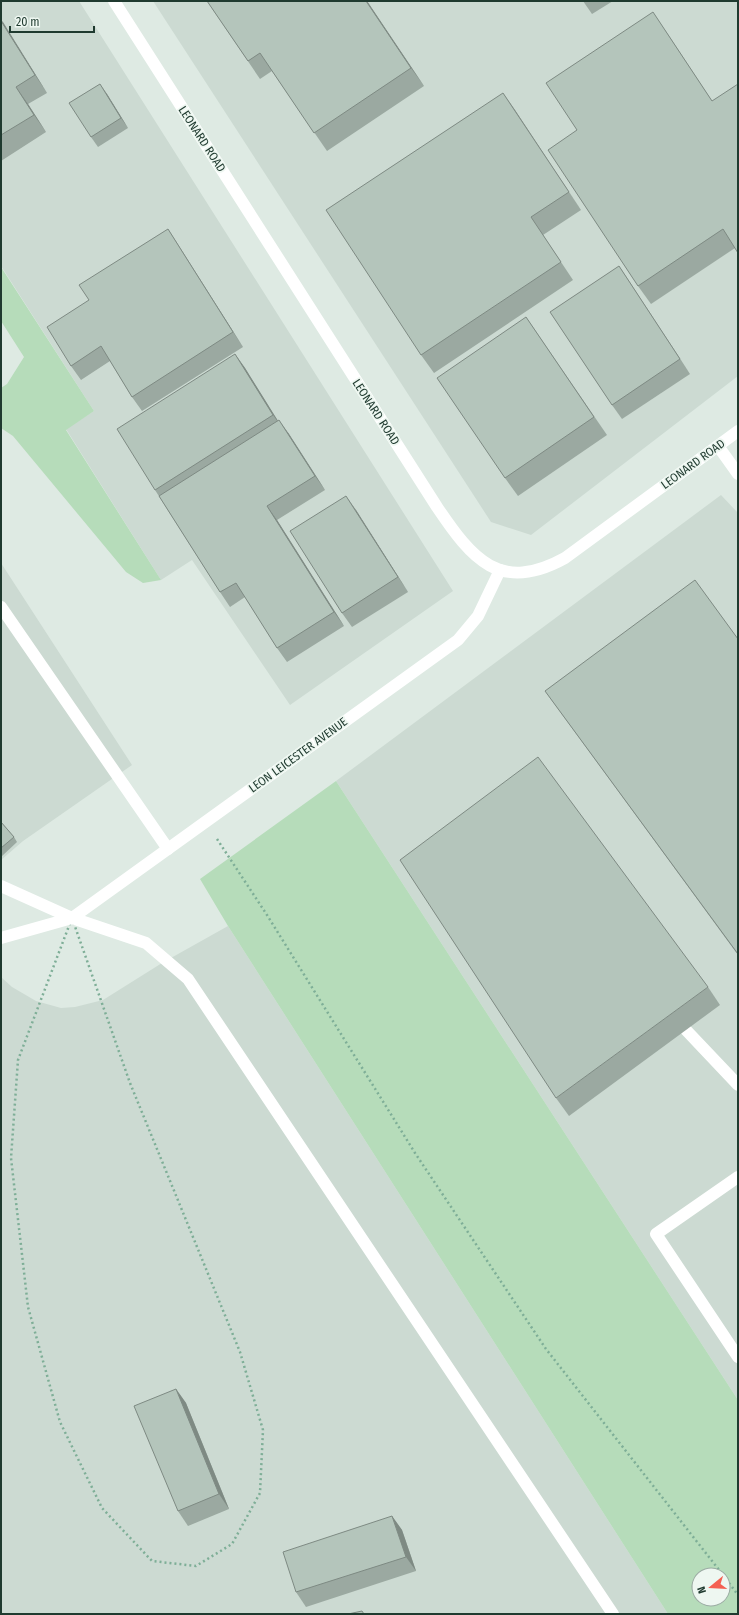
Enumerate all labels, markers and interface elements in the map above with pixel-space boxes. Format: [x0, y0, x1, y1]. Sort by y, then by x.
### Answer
scale bar [10, 8, 94, 34]
text: 20 m [16, 15, 40, 29]
street label: LEONARD ROAD [176, 104, 228, 174]
street label: LEONARD ROAD [350, 377, 402, 447]
street label: LEONARD ROAD [658, 436, 728, 492]
street label: LEON LEICESTER AVENUE [246, 714, 350, 795]
north arrow [691, 1567, 731, 1607]
text: N [695, 1585, 709, 1595]

